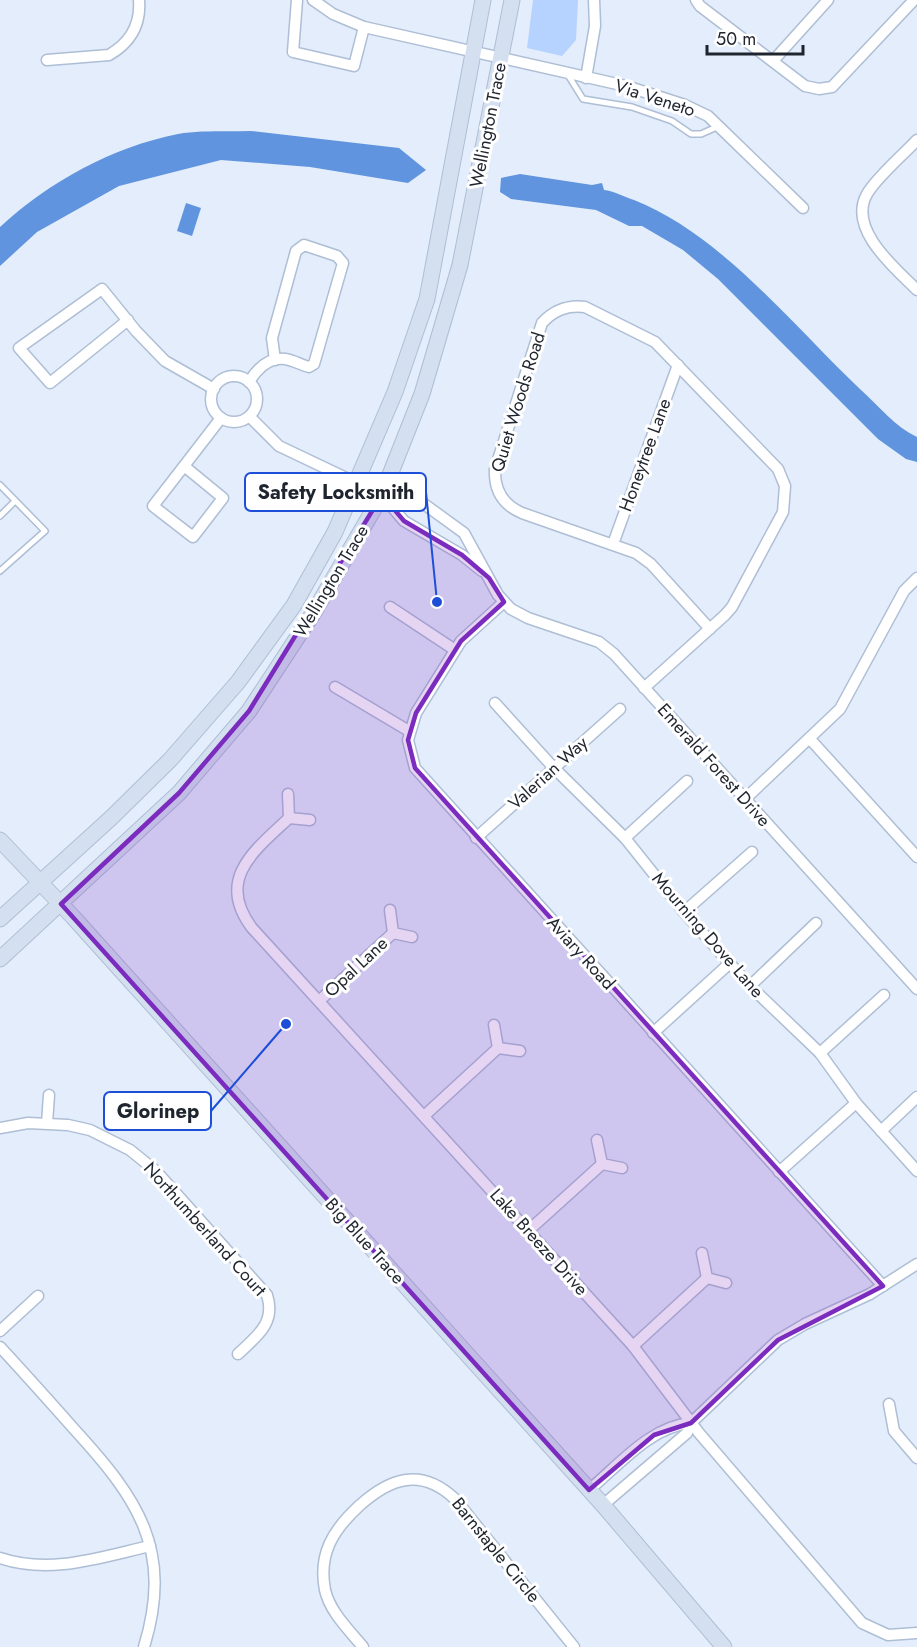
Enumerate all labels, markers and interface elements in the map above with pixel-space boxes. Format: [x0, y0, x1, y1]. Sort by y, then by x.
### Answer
scale bar [707, 18, 803, 56]
text: 50 m [716, 26, 756, 52]
street label: Wellington Trace [463, 60, 513, 190]
street label: Via Veneto [611, 73, 699, 123]
street label: Quiet Woods Road [484, 329, 552, 475]
street label: Honeytree Lane [612, 395, 678, 515]
callout: Safety Locksmith [245, 473, 426, 511]
text: Safety Locksmith [258, 478, 414, 507]
street label: Wellington Trace [287, 520, 375, 642]
street label: Emerald Forest Drive [651, 697, 777, 833]
street label: Valerian Way [503, 730, 594, 816]
street label: Mourning Dove Lane [646, 867, 770, 1003]
street label: Aviary Road [541, 910, 621, 996]
street label: Opal Lane [319, 931, 393, 1003]
callout: Glorinep [104, 1092, 211, 1130]
text: Glorinep [117, 1097, 199, 1126]
street label: Northumberland Court [137, 1156, 273, 1302]
street label: Lake Breeze Drive [484, 1183, 594, 1301]
street label: Big Blue Trace [319, 1192, 411, 1290]
street label: Barnstaple Circle [445, 1492, 547, 1608]

